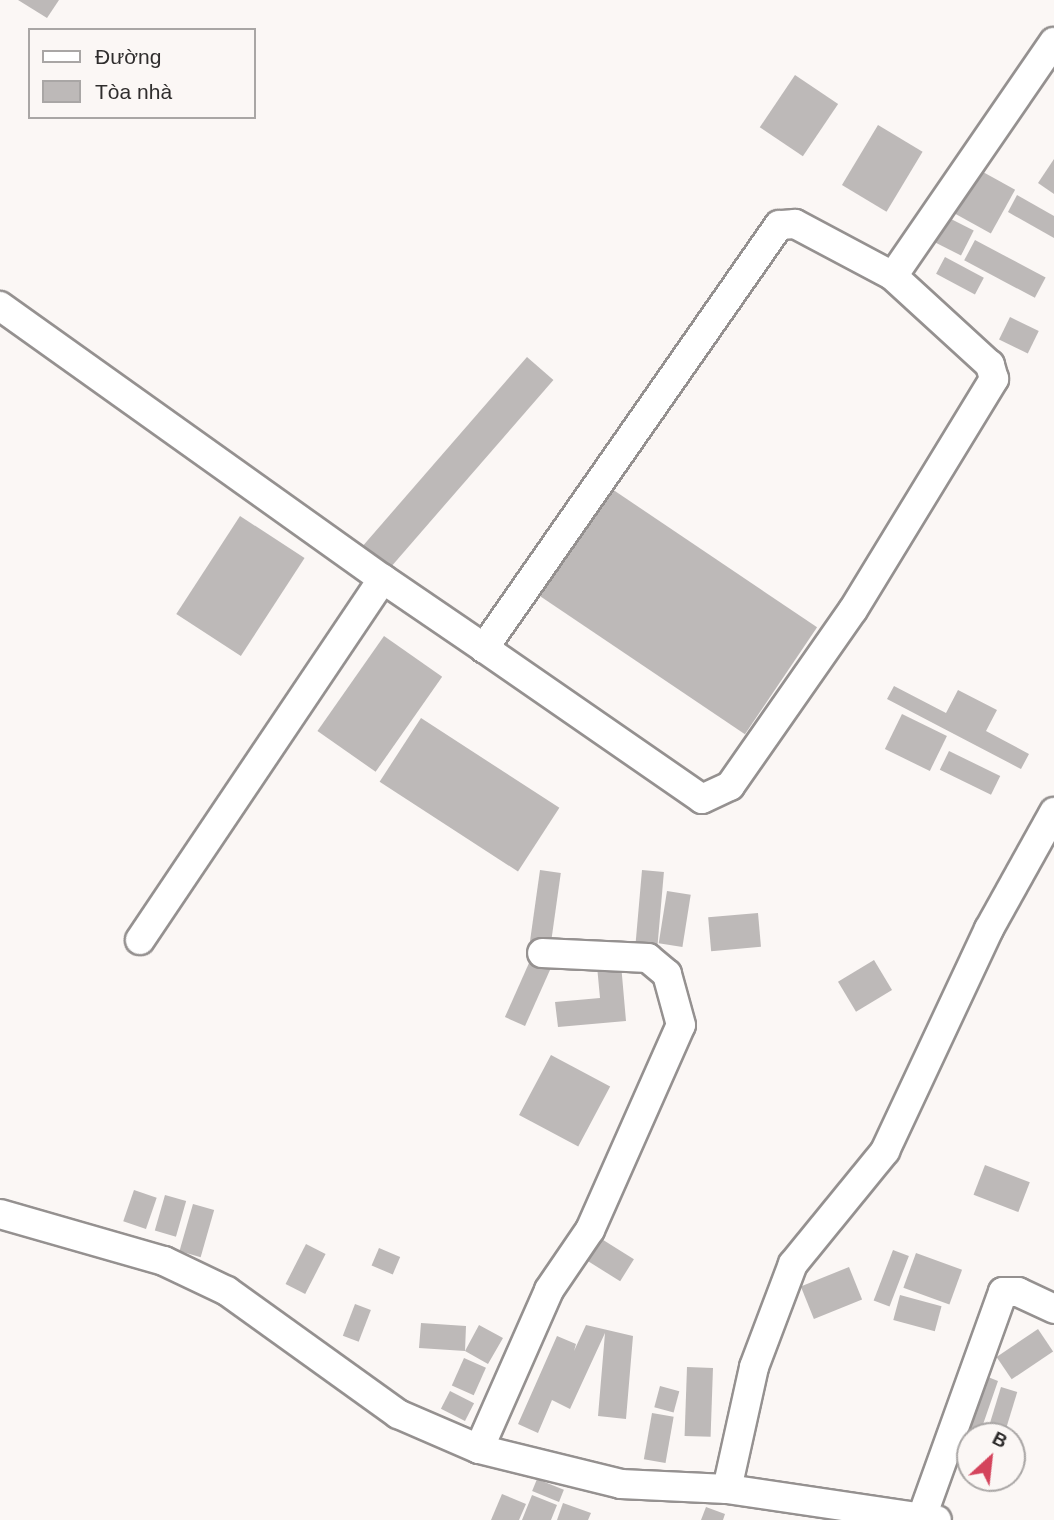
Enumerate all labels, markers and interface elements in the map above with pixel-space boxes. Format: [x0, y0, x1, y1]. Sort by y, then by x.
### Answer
legend [28, 28, 256, 119]
text: Đường [95, 45, 161, 68]
text: Tòa nhà [95, 80, 172, 103]
north arrow [956, 1422, 1026, 1492]
text: B [989, 1427, 1011, 1452]

